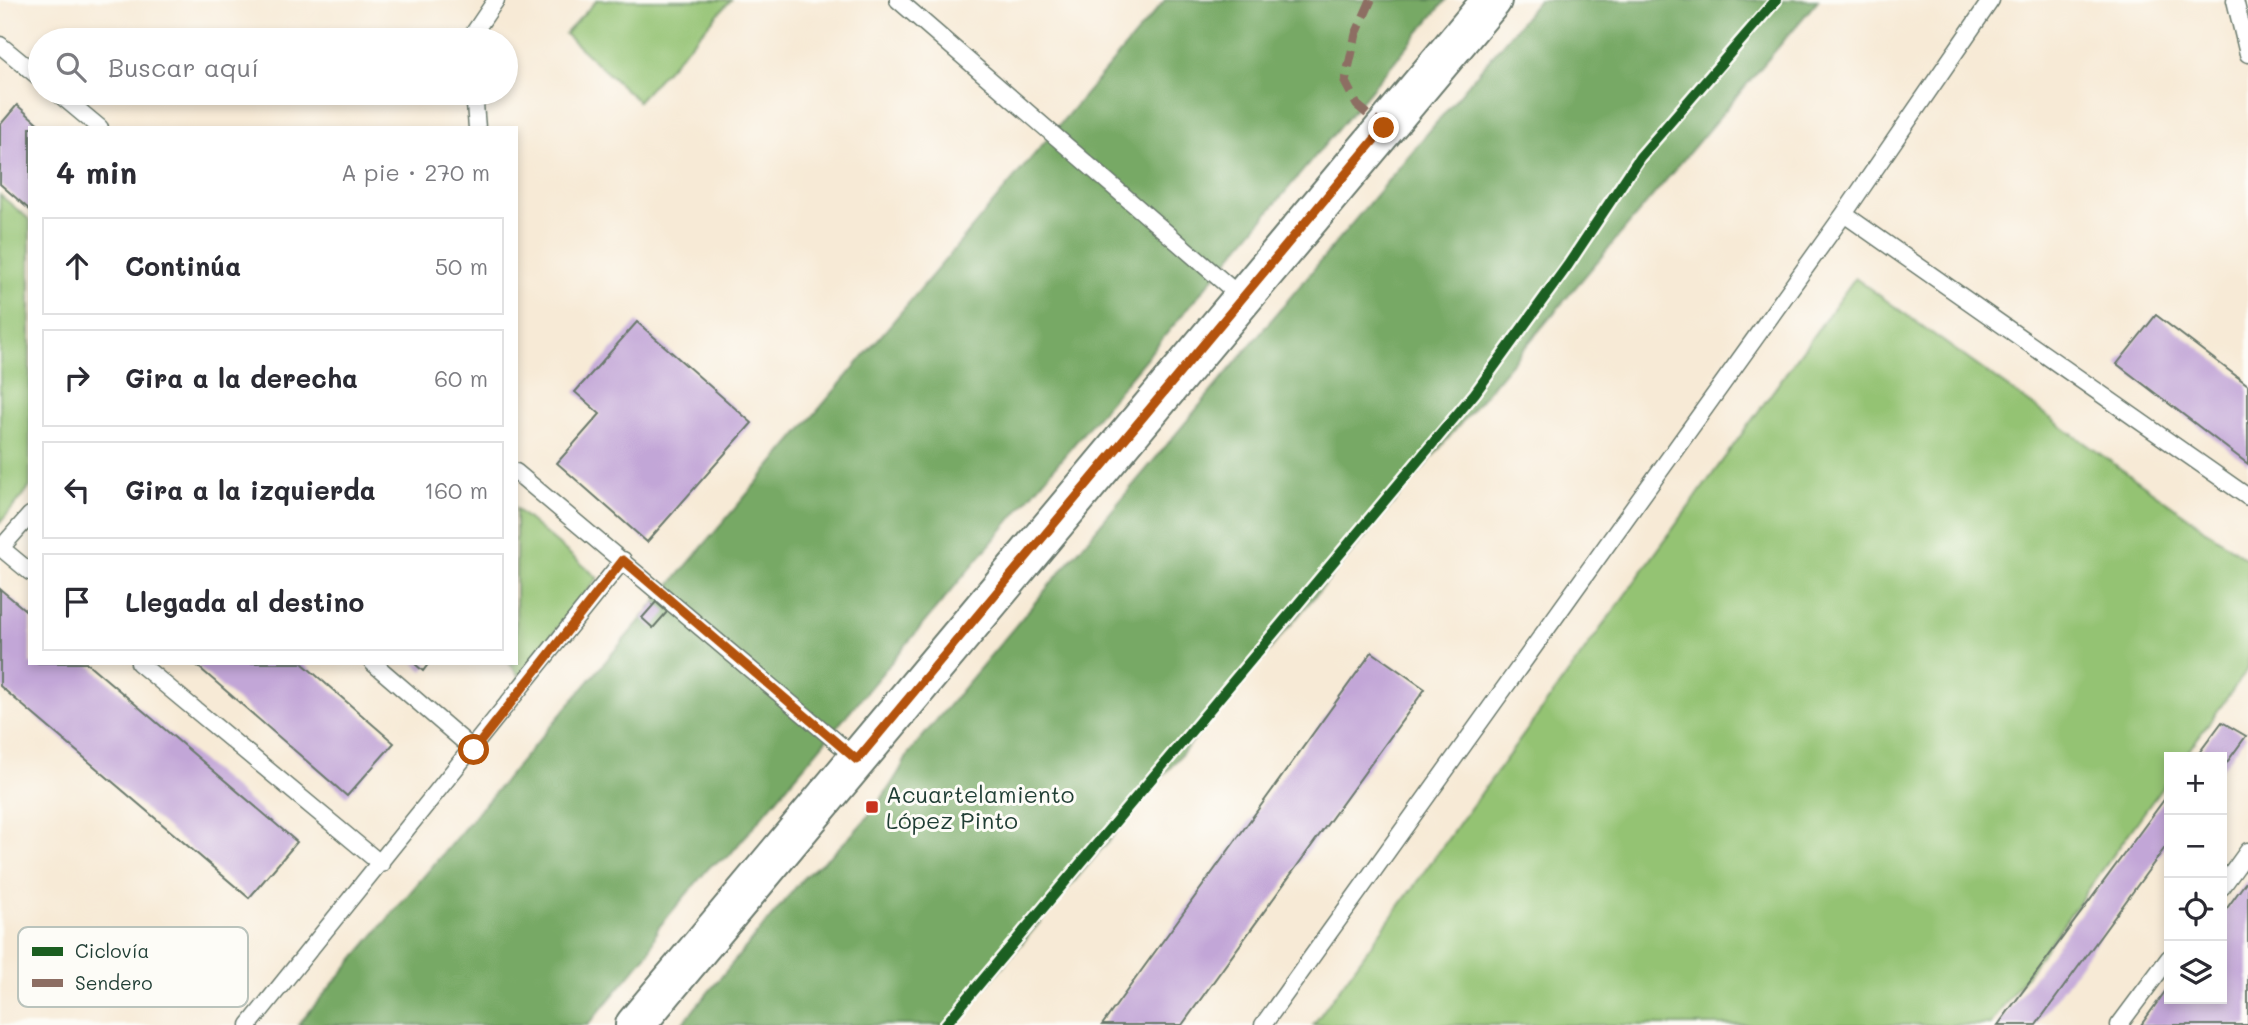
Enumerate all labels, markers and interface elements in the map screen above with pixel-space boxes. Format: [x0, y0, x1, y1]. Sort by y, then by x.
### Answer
search box [28, 28, 518, 105]
icon: search [52, 48, 90, 86]
text: Buscar aquí [108, 50, 259, 84]
route end [1368, 112, 1399, 143]
text: 4 min [56, 152, 137, 192]
text: A pie · 270 m [341, 157, 490, 187]
icon: ahead [58, 247, 96, 285]
text: Continúa [125, 249, 241, 283]
text: 50 m [435, 251, 488, 281]
icon: right [58, 359, 96, 397]
text: Gira a la derecha [125, 361, 358, 395]
text: 60 m [434, 363, 488, 393]
icon: left [58, 471, 96, 509]
text: Gira a la izquierda [125, 473, 376, 507]
text: 160 m [424, 475, 488, 505]
icon: arrive [58, 583, 96, 621]
text: Llegada al destino [125, 585, 364, 619]
route start [458, 734, 489, 765]
map controls [2164, 752, 2227, 1004]
button: + [2164, 752, 2227, 815]
place label: Acuartelamiento López Pinto [886, 779, 1074, 835]
marker: Acuartelamiento López Pinto [864, 799, 880, 815]
button: − [2164, 815, 2227, 878]
button: locate [2164, 878, 2227, 941]
legend [18, 927, 248, 1007]
text: Ciclovía [75, 938, 149, 963]
button: layers [2164, 941, 2227, 1004]
text: Sendero [75, 970, 153, 995]

